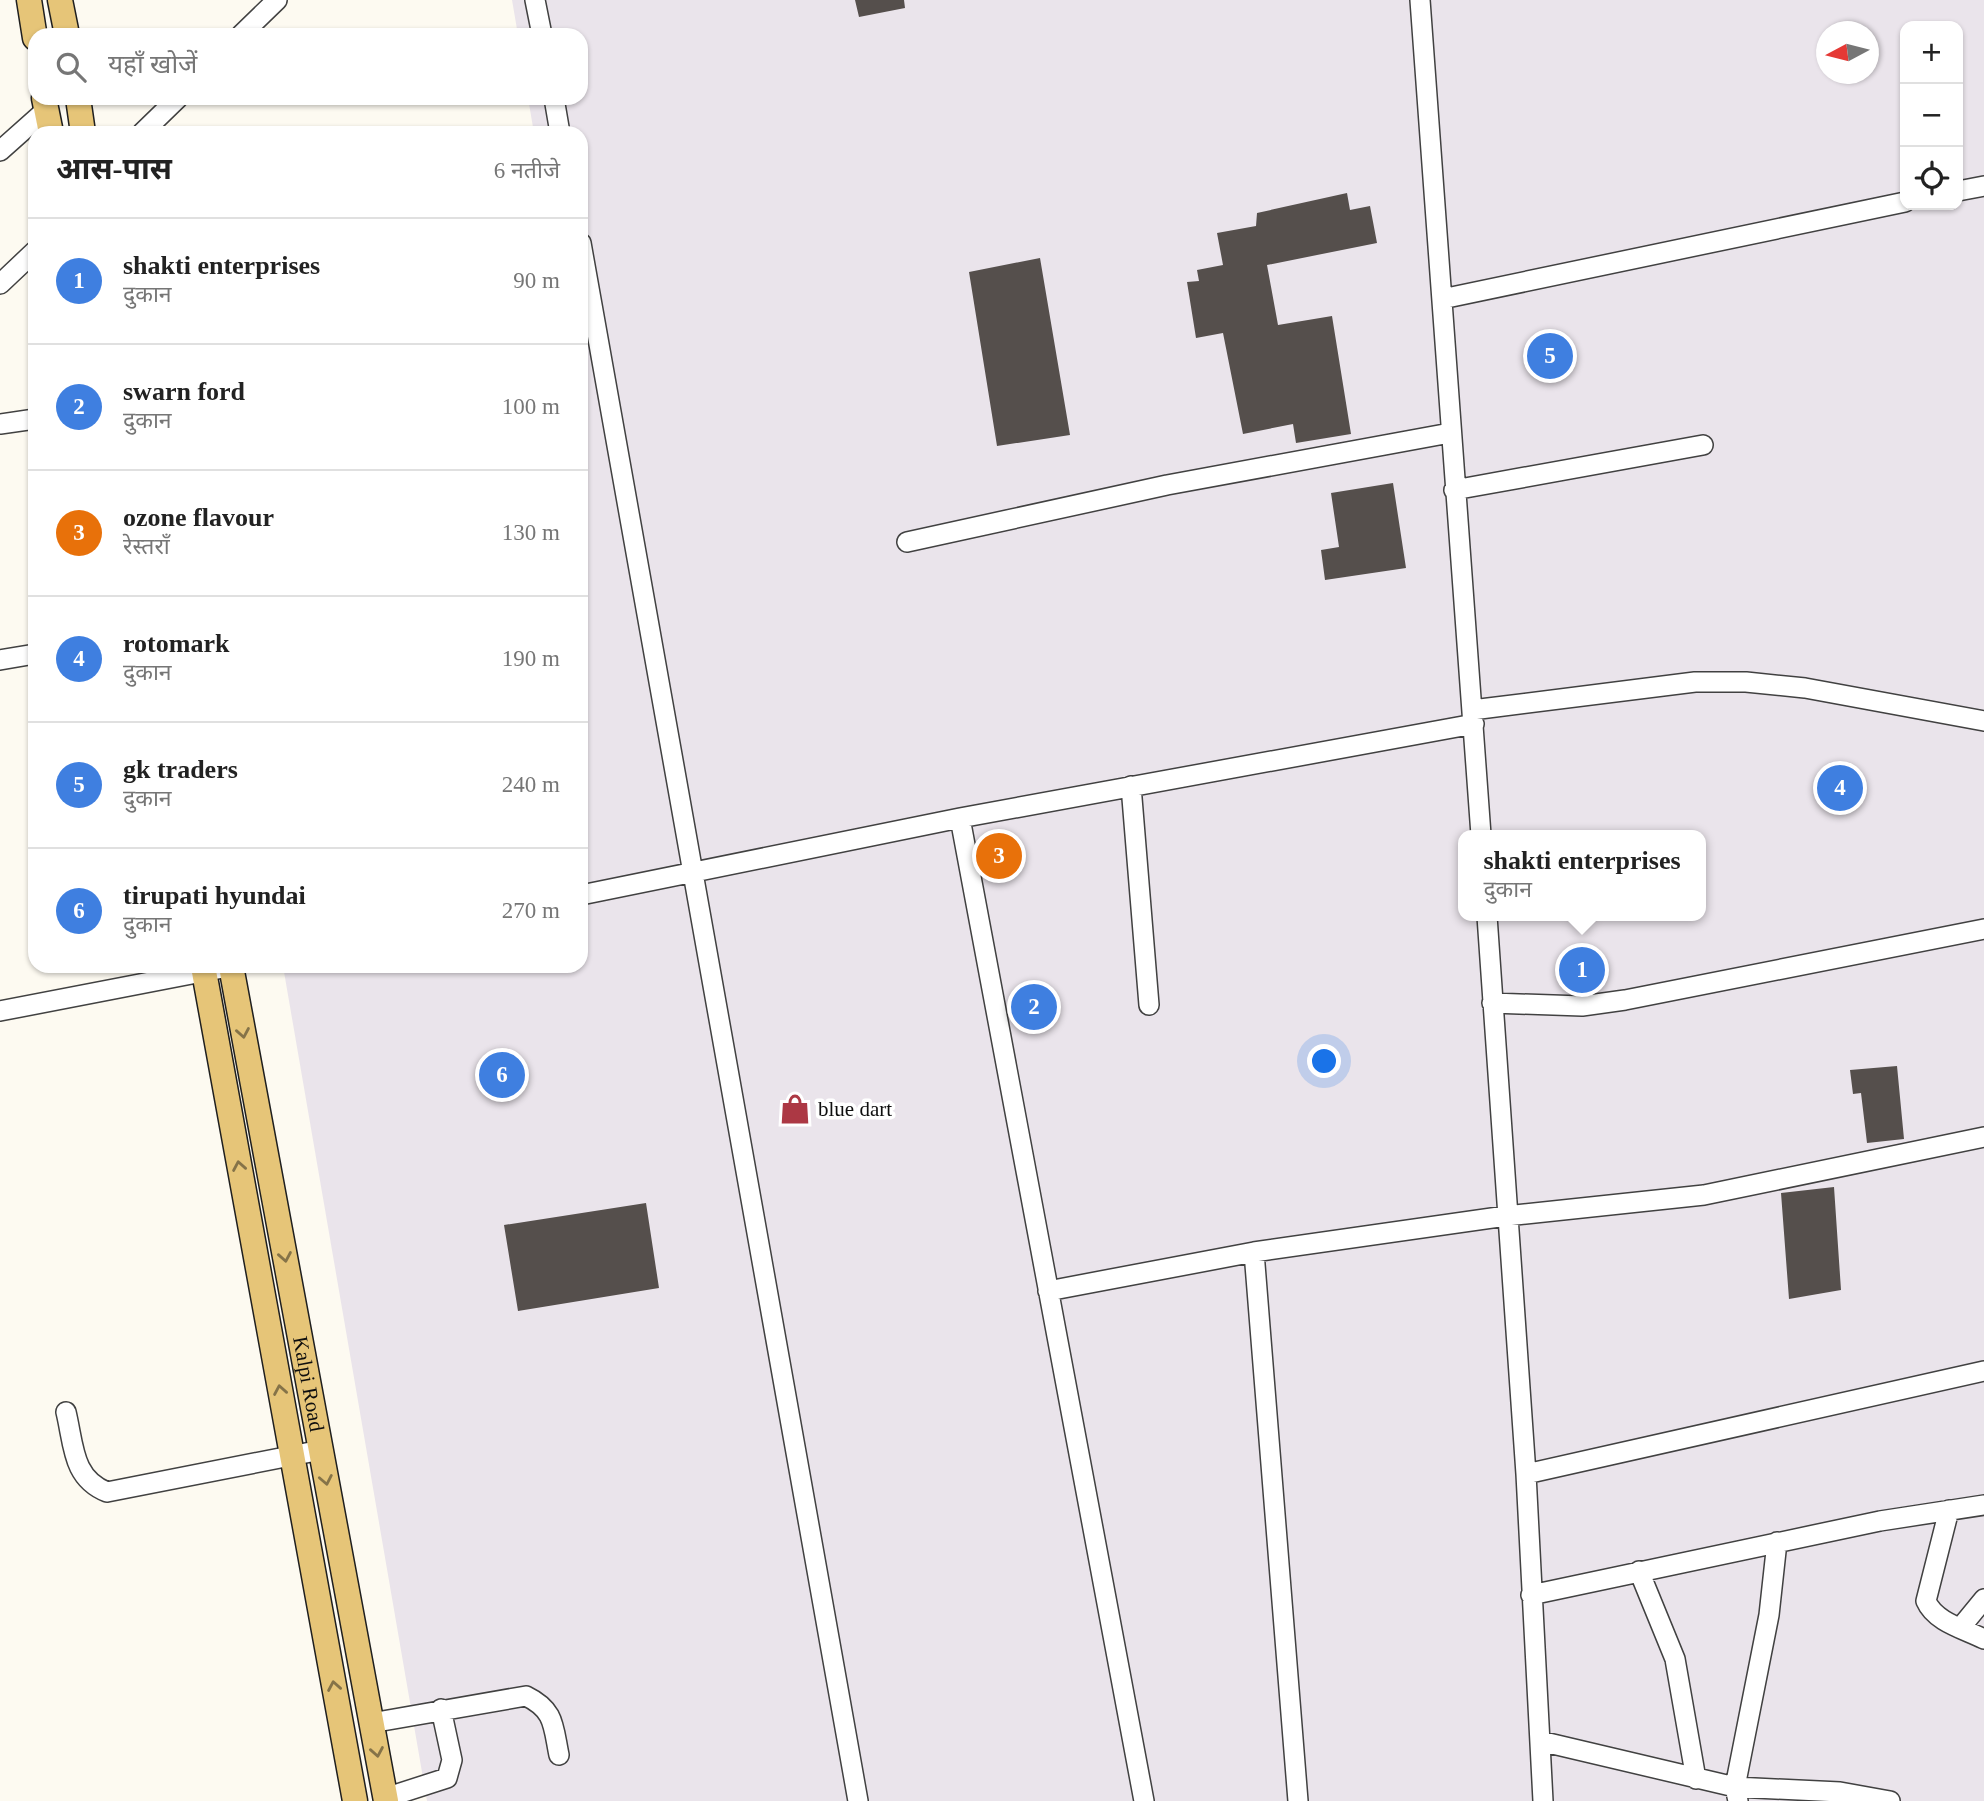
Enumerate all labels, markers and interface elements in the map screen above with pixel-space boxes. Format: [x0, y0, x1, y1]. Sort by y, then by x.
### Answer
north arrow [1816, 21, 1879, 84]
map controls [1900, 21, 1963, 210]
button: + [1900, 21, 1963, 84]
search box [28, 28, 588, 105]
icon: search [52, 48, 90, 86]
text: यहाँ खोजें [108, 50, 197, 79]
button: − [1900, 84, 1963, 147]
button: locate [1900, 147, 1963, 210]
text: आस-पास [56, 152, 172, 185]
text: 6 नतीजे [494, 158, 560, 183]
text: shakti enterprises [123, 251, 320, 280]
text: 1 [73, 268, 85, 293]
text: 90 m [513, 268, 560, 293]
text: दुकान [123, 282, 172, 307]
pin: 5 [1527, 330, 1573, 382]
text: swarn ford [123, 377, 245, 406]
text: 2 [73, 394, 85, 419]
text: 100 m [502, 394, 560, 419]
text: दुकान [123, 408, 172, 433]
text: ozone flavour [123, 503, 274, 532]
text: 3 [73, 520, 85, 545]
text: 130 m [502, 520, 560, 545]
text: रेस्तराँ [123, 534, 170, 559]
text: rotomark [123, 629, 229, 658]
text: 4 [73, 646, 85, 671]
text: 190 m [502, 646, 560, 671]
text: दुकान [123, 660, 172, 685]
text: gk traders [123, 755, 238, 784]
pin: 4 [1817, 762, 1863, 814]
text: 5 [73, 772, 85, 797]
text: 240 m [502, 772, 560, 797]
text: दुकान [123, 786, 172, 811]
pin: 3 [976, 830, 1022, 882]
popup [1458, 830, 1706, 921]
text: shakti enterprises [1483, 846, 1681, 875]
text: दुकान [1483, 877, 1532, 902]
text: tirupati hyundai [123, 881, 306, 910]
text: 6 [73, 898, 85, 923]
text: 270 m [502, 898, 560, 923]
text: दुकान [123, 912, 172, 937]
pin: 1 [1559, 944, 1605, 996]
pin: 2 [1011, 981, 1057, 1033]
one-way arrow [235, 1027, 250, 1039]
your location [1307, 1044, 1341, 1078]
pin: 6 [479, 1049, 525, 1101]
shop icon: blue dart [778, 1092, 812, 1126]
place label: blue dart [818, 1097, 892, 1121]
one-way arrow [232, 1160, 247, 1172]
one-way arrow [277, 1251, 292, 1263]
street label: Kalpi Road [288, 1334, 329, 1434]
one-way arrow [273, 1384, 288, 1395]
one-way arrow [318, 1474, 333, 1486]
one-way arrow [327, 1680, 342, 1692]
one-way arrow [368, 1746, 383, 1758]

